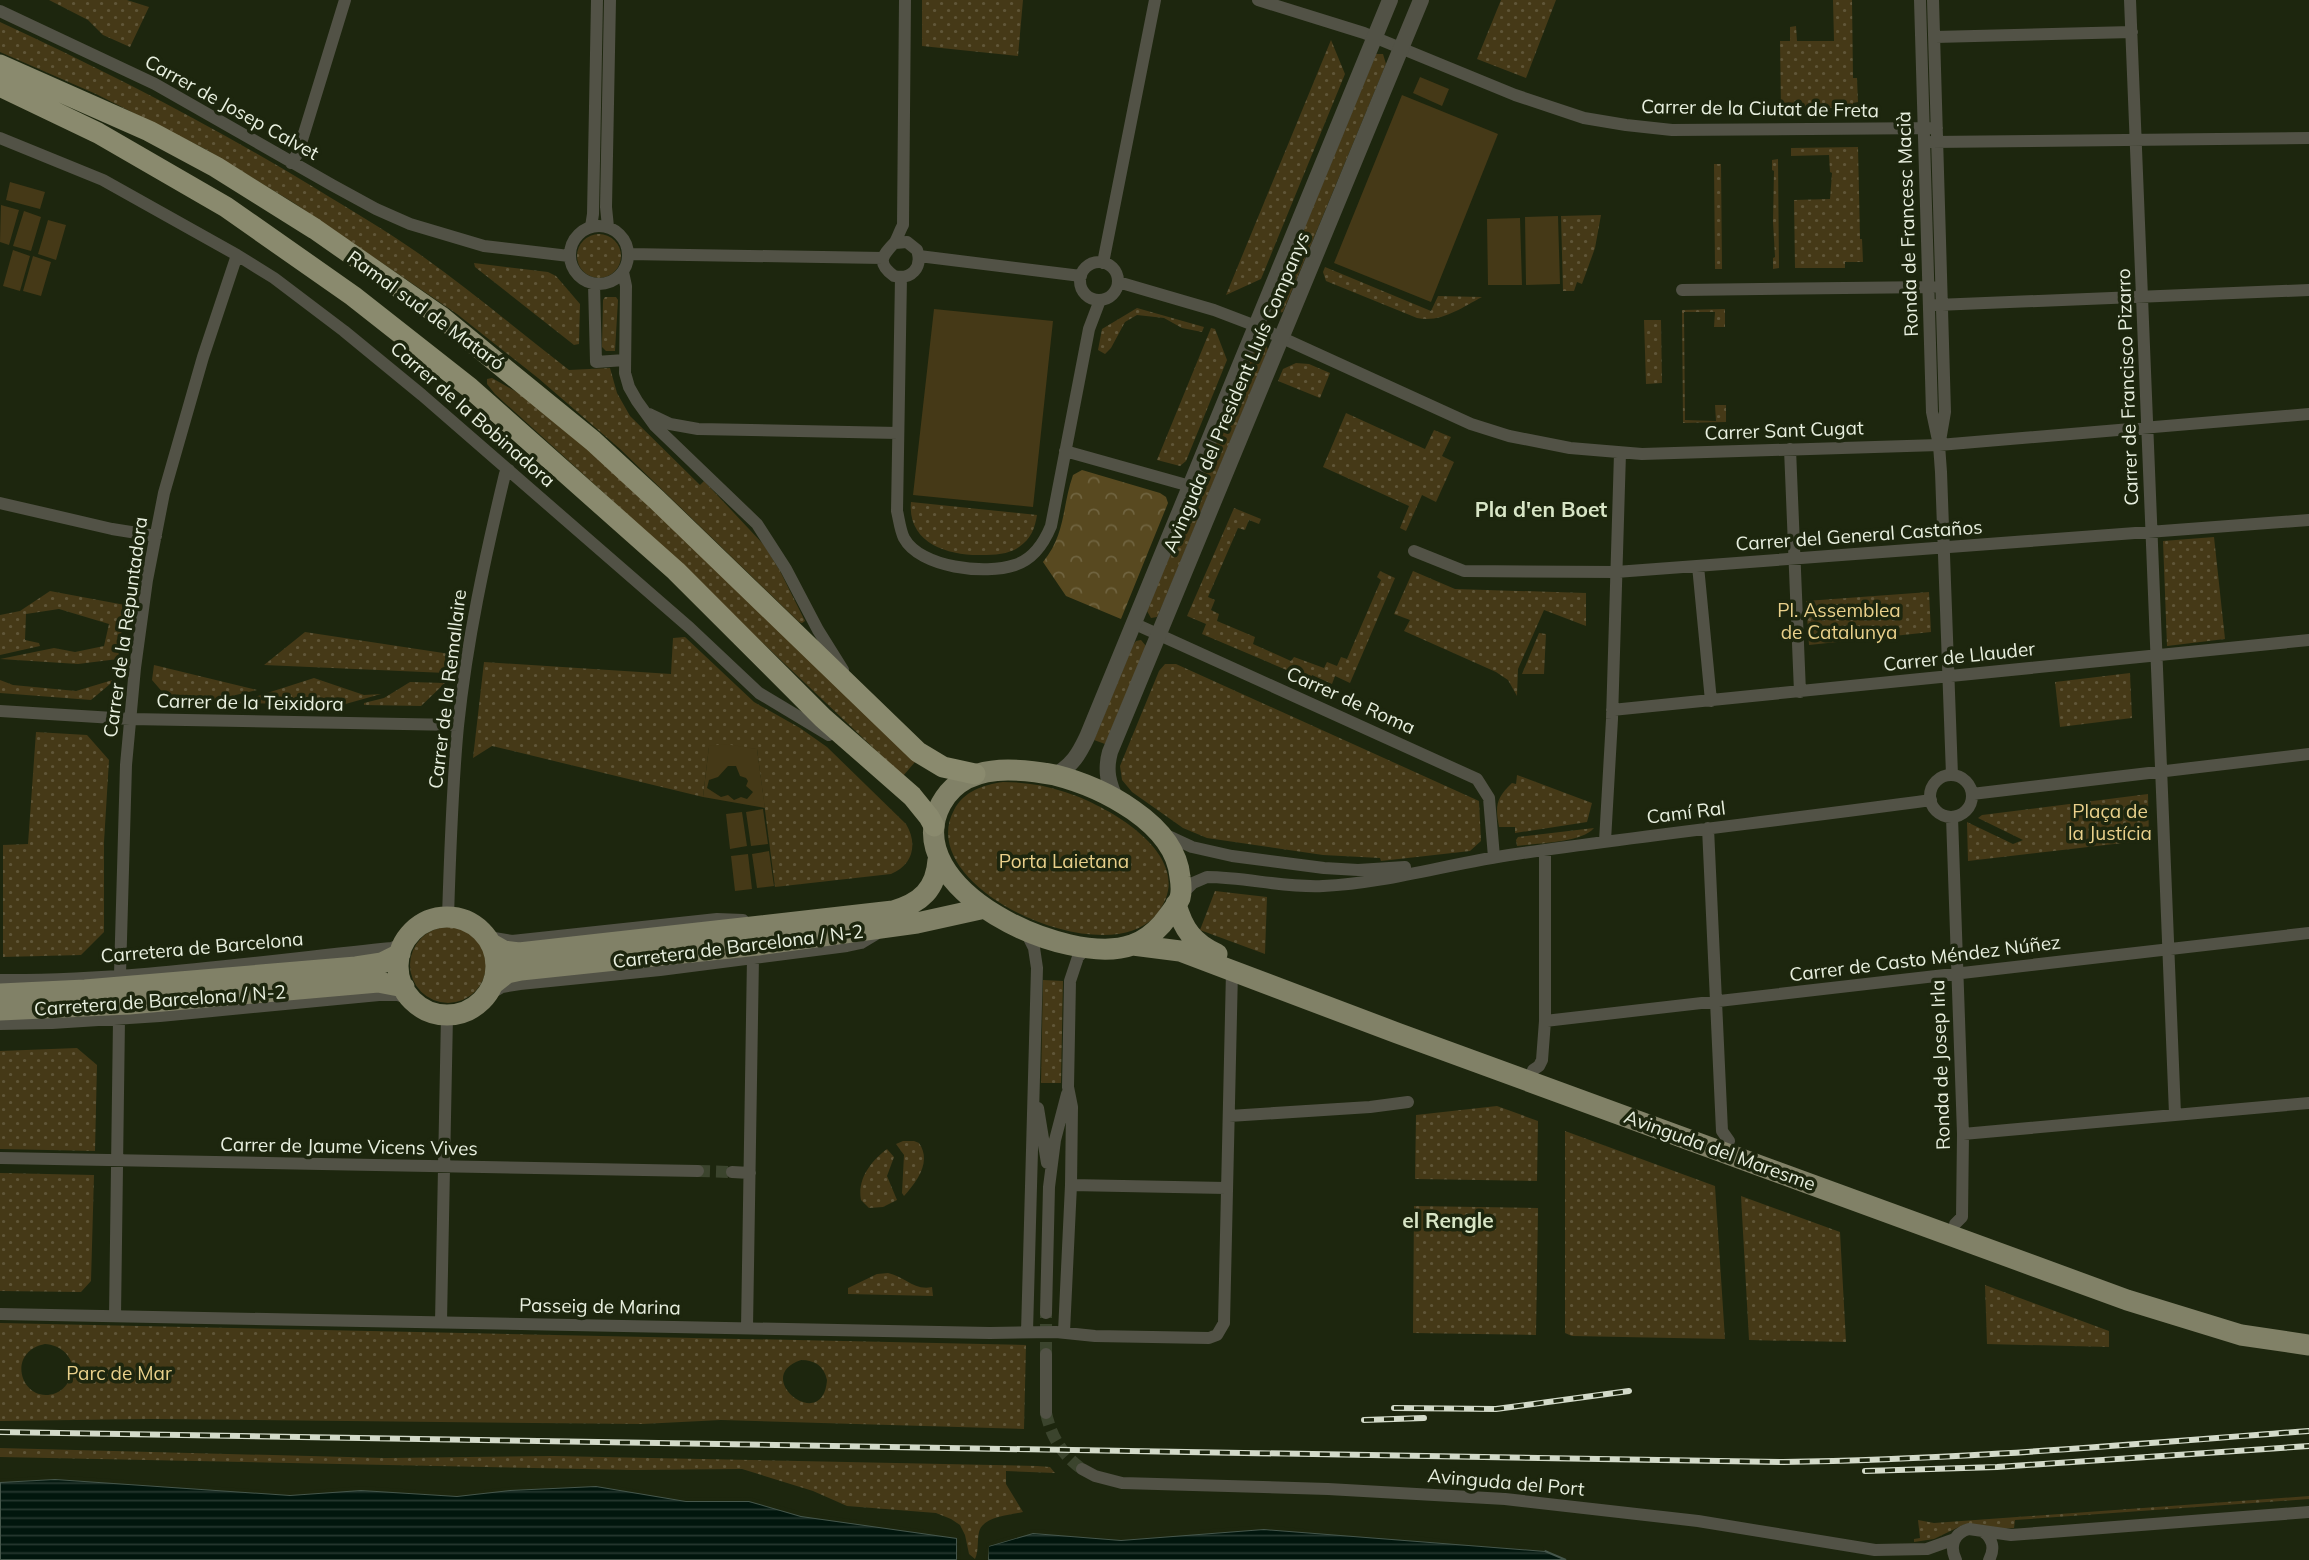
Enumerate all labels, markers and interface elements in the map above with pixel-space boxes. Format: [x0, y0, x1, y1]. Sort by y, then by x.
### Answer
street label: Carrer de Josep Calvet [141, 49, 324, 165]
street label: Carrer de la Ciutat de Freta [1641, 94, 1879, 122]
street label: Ronda de Francesc Macià [1891, 111, 1923, 337]
street label: Avinguda del President Lluís Companys [1157, 228, 1315, 556]
street label: Ramal sud de Mataró [343, 245, 509, 375]
street label: Carrer de Francisco Pizarro [2111, 268, 2143, 506]
street label: Carrer de la Bobinadora [386, 336, 560, 492]
street label: Carrer Sant Cugat [1704, 415, 1864, 445]
district label: Pla d'en Boet [1475, 496, 1607, 522]
street label: Carrer del General Castaños [1735, 514, 1983, 556]
street label: Carrer de la Repuntadora [98, 515, 152, 739]
street label: Carrer de la Remallaire [423, 588, 471, 790]
park label: Pl. Assemblea de Catalunya [1777, 598, 1901, 644]
street label: Carrer de Llauder [1882, 636, 2036, 676]
street label: Carrer de Roma [1283, 661, 1419, 739]
street label: Carrer de la Teixidora [156, 688, 344, 716]
street label: Camí Ral [1645, 795, 1727, 829]
park label: Plaça de la Justícia [2068, 799, 2152, 845]
park label: Porta Laietana [999, 849, 1129, 873]
street label: Carretera de Barcelona / N-2 [611, 919, 865, 973]
street label: Carretera de Barcelona [100, 926, 304, 968]
street label: Carrer de Casto Méndez Núñez [1788, 929, 2062, 987]
street label: Carretera de Barcelona / N-2 [33, 979, 287, 1021]
street label: Ronda de Josep Irla [1925, 979, 1955, 1151]
street label: Avinguda del Maresme [1621, 1104, 1819, 1196]
street label: Carrer de Jaume Vicens Vives [220, 1132, 478, 1160]
district label: el Rengle [1402, 1207, 1494, 1233]
street label: Passeig de Marina [519, 1293, 681, 1319]
park label: Parc de Mar [66, 1361, 172, 1385]
street label: Avinguda del Port [1427, 1463, 1586, 1501]

